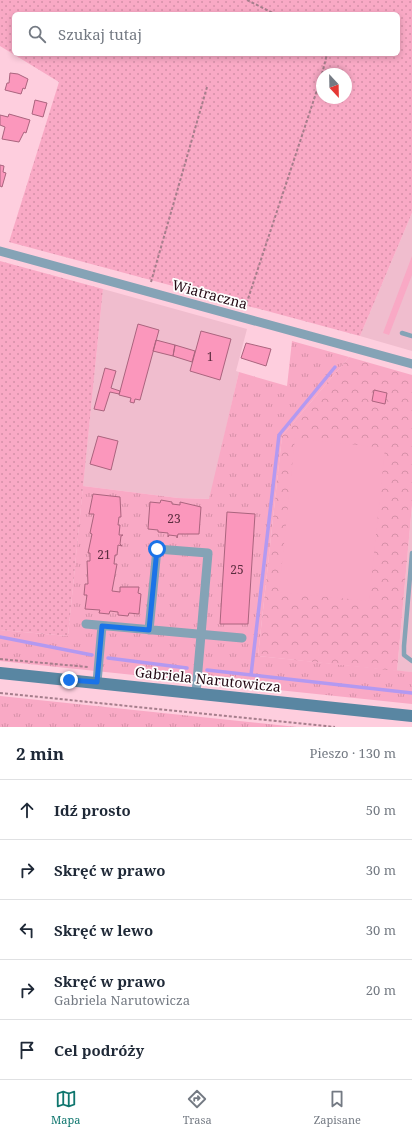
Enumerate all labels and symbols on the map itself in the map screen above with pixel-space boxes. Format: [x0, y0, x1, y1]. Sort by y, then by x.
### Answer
north arrow [316, 68, 352, 104]
street label: Wiatraczna [170, 275, 250, 313]
house number: 1 [207, 348, 213, 365]
house number: 23 [167, 510, 181, 527]
route start [148, 540, 166, 558]
house number: 21 [97, 546, 111, 563]
house number: 25 [230, 561, 244, 578]
street label: Gabriela Narutowicza [134, 662, 282, 696]
route end [60, 671, 78, 689]

